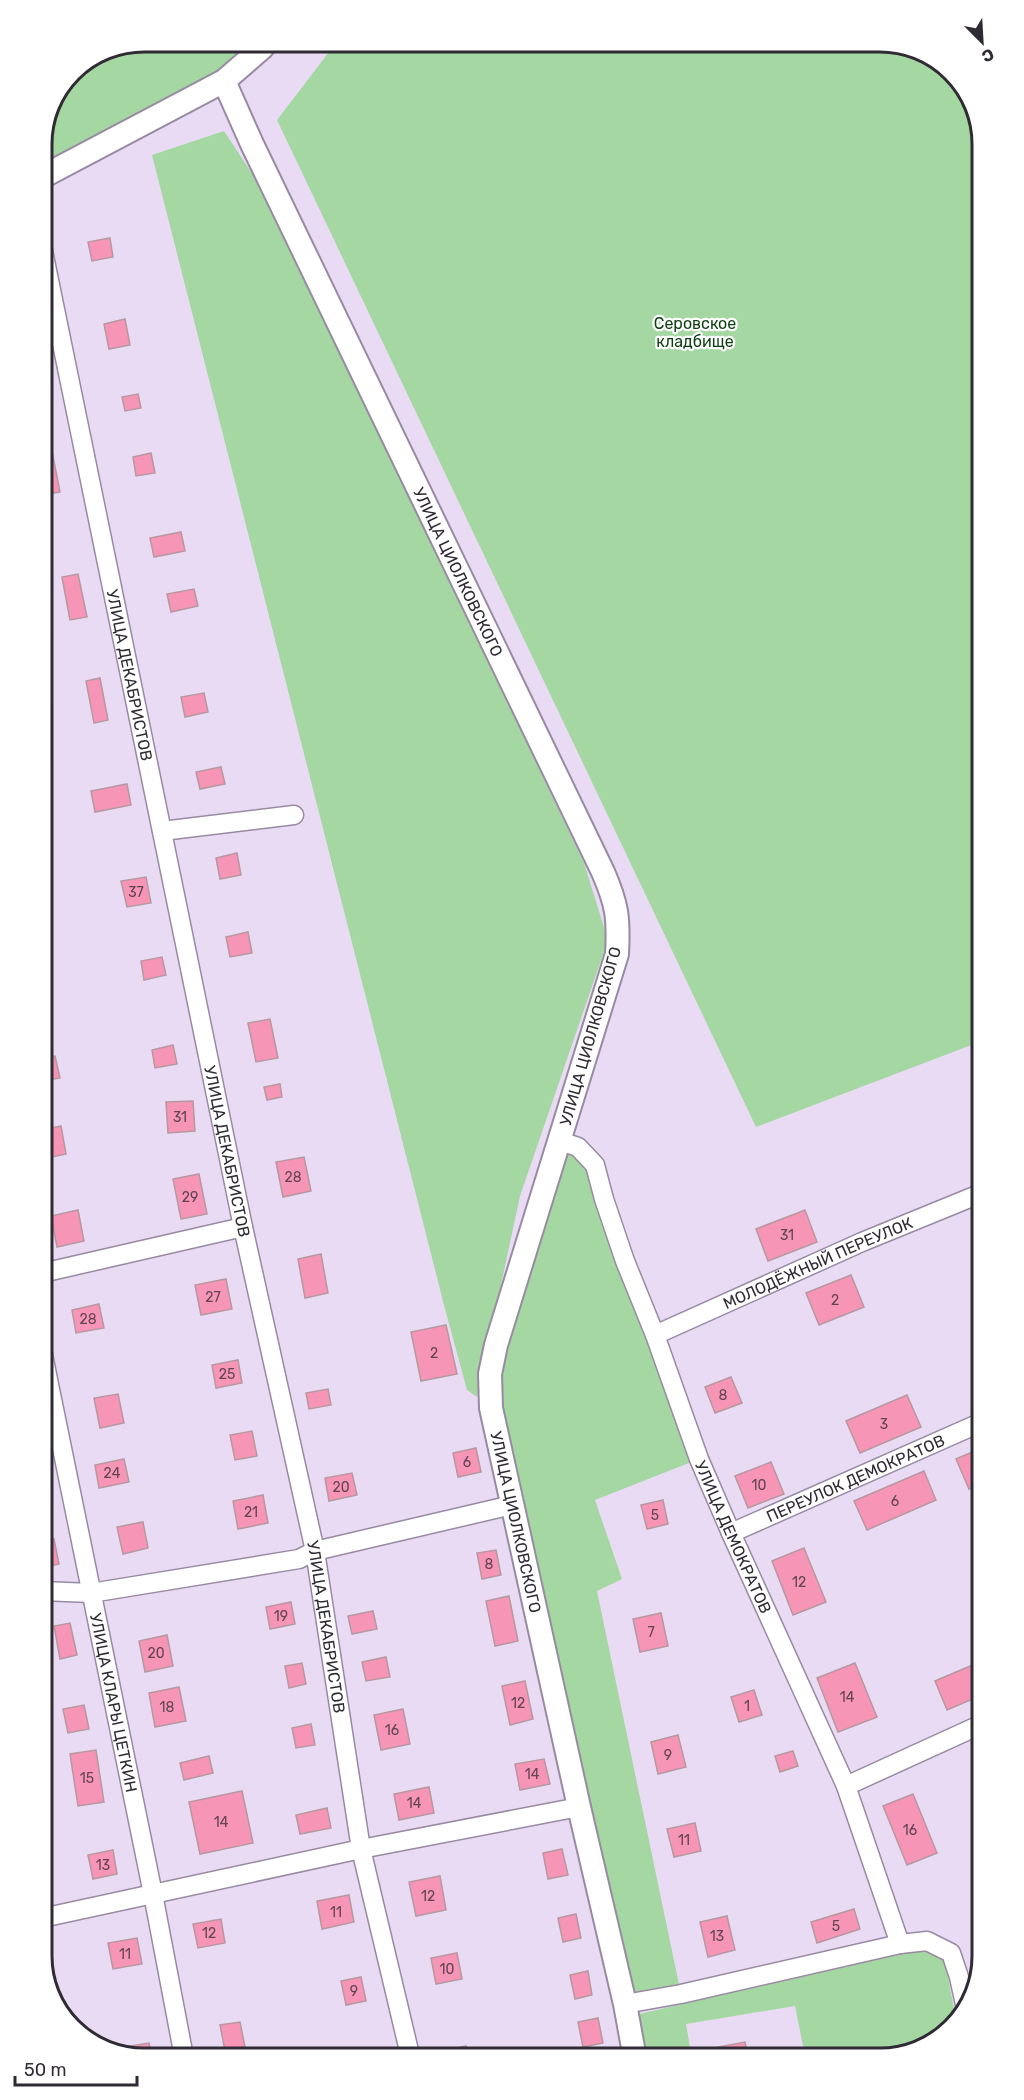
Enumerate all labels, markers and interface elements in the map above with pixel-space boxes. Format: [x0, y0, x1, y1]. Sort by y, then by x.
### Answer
north arrow [952, 12, 1012, 72]
text: С [979, 44, 997, 66]
park label: Серовское кладбище [654, 314, 736, 351]
street label: УЛИЦА ЦИОЛКОВСКОГО [409, 484, 507, 660]
street label: УЛИЦА ДЕКАБРИСТОВ [103, 588, 156, 763]
house number: 37 [128, 884, 144, 901]
street label: УЛИЦА ЦИОЛКОВСКОГО [556, 944, 625, 1128]
street label: УЛИЦА ДЕКАБРИСТОВ [200, 1064, 254, 1239]
house number: 31 [173, 1109, 187, 1126]
house number: 28 [284, 1169, 302, 1186]
house number: 29 [182, 1189, 198, 1206]
street label: МОЛОДЁЖНЫЙ ПЕРЕУЛОК [720, 1213, 915, 1313]
house number: 31 [780, 1227, 794, 1244]
house number: 27 [205, 1289, 221, 1306]
house number: 2 [831, 1292, 839, 1309]
house number: 28 [79, 1311, 97, 1328]
house number: 2 [430, 1345, 438, 1362]
house number: 25 [219, 1366, 235, 1383]
house number: 8 [719, 1387, 728, 1404]
house number: 3 [880, 1416, 888, 1433]
street label: УЛИЦА ЦИОЛКОВСКОГО [486, 1429, 545, 1615]
street label: ПЕРЕУЛОК ДЕМОКРАТОВ [763, 1431, 948, 1526]
house number: 6 [463, 1454, 471, 1471]
street label: УЛИЦА ДЕМОКРАТОВ [691, 1458, 775, 1616]
house number: 24 [104, 1465, 121, 1482]
house number: 10 [752, 1477, 767, 1494]
house number: 20 [332, 1479, 350, 1496]
house number: 6 [891, 1493, 899, 1510]
house number: 21 [244, 1504, 258, 1521]
house number: 5 [651, 1507, 659, 1524]
street label: УЛИЦА ДЕКАБРИСТОВ [303, 1539, 349, 1715]
house number: 8 [485, 1556, 494, 1573]
house number: 12 [792, 1574, 806, 1591]
house number: 19 [274, 1608, 288, 1625]
street label: УЛИЦА КЛАРЫ ЦЕТКИН [86, 1612, 141, 1794]
house number: 7 [647, 1624, 655, 1641]
house number: 20 [147, 1645, 165, 1662]
house number: 14 [840, 1689, 855, 1706]
house number: 12 [511, 1695, 525, 1712]
house number: 1 [744, 1698, 750, 1715]
house number: 18 [160, 1699, 175, 1716]
house number: 16 [385, 1722, 399, 1739]
house number: 9 [664, 1747, 672, 1764]
house number: 14 [525, 1766, 540, 1783]
house number: 15 [80, 1770, 94, 1787]
house number: 14 [407, 1795, 422, 1812]
house number: 14 [214, 1814, 229, 1831]
house number: 16 [903, 1822, 917, 1839]
house number: 11 [678, 1832, 690, 1849]
house number: 13 [96, 1857, 110, 1874]
house number: 12 [421, 1888, 435, 1905]
house number: 11 [330, 1904, 342, 1921]
house number: 5 [832, 1918, 840, 1935]
house number: 12 [202, 1925, 216, 1942]
house number: 13 [710, 1928, 724, 1945]
house number: 11 [119, 1946, 131, 1963]
house number: 10 [440, 1961, 455, 1978]
house number: 9 [350, 1983, 358, 2000]
scale bar [15, 2049, 136, 2087]
text: 50 m [24, 2059, 67, 2081]

